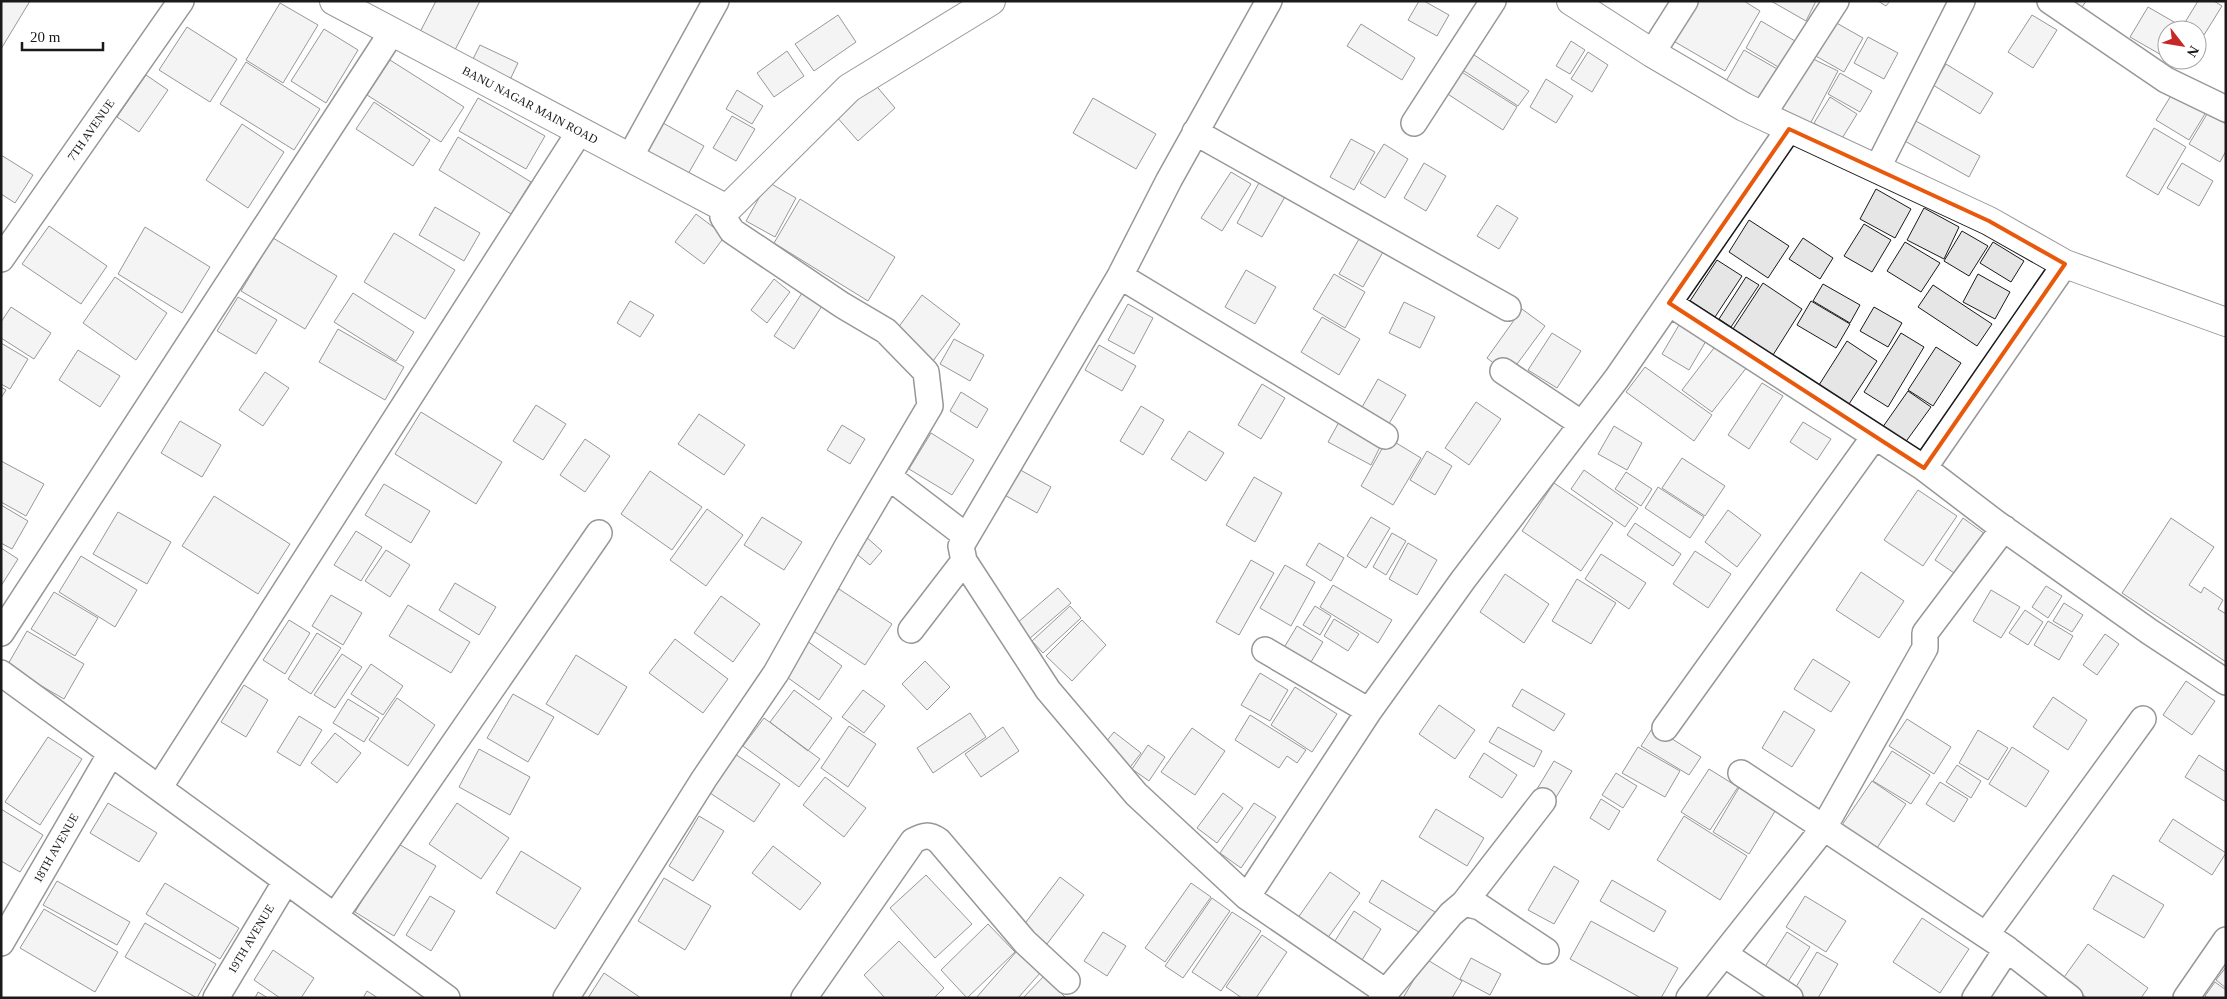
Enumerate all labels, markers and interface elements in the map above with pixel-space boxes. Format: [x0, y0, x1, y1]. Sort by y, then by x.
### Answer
scale bar [22, 20, 104, 52]
north arrow [2157, 20, 2207, 70]
text: 20 m [30, 29, 61, 45]
text: N [2184, 43, 2202, 60]
street label: BANU NAGAR MAIN ROAD [460, 63, 601, 147]
street label: 7TH AVENUE [65, 96, 117, 164]
street label: 18TH AVENUE [30, 811, 82, 885]
street label: 19TH AVENUE [225, 902, 277, 976]

